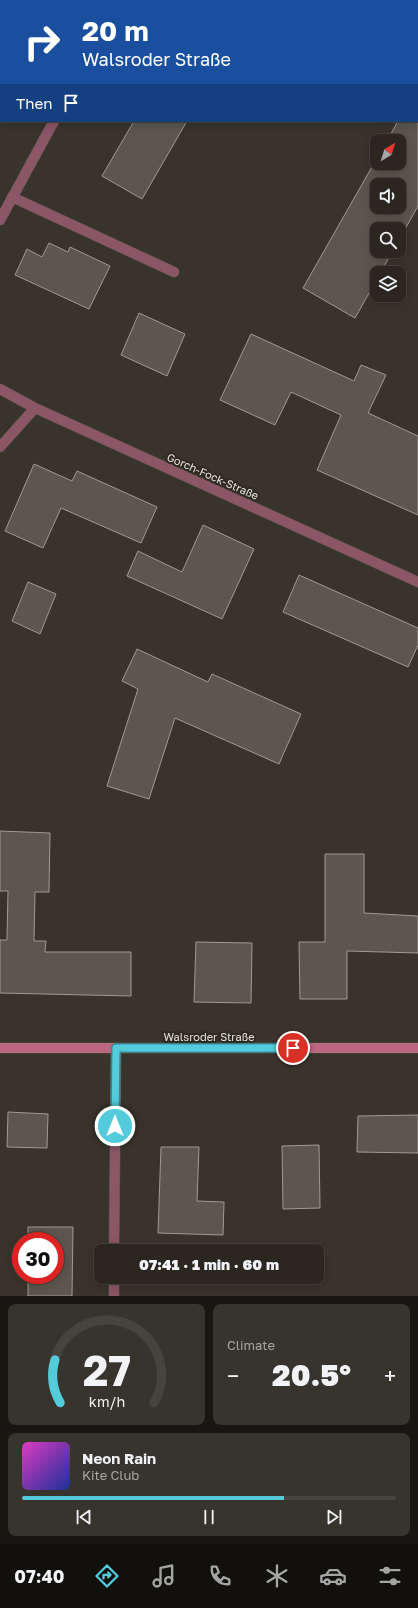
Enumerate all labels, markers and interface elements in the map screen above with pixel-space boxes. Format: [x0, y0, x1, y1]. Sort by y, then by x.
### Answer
text: 20 m [82, 14, 149, 47]
icon: right [16, 16, 68, 68]
text: Walsroder Straße [82, 48, 231, 70]
icon: arrive [60, 92, 82, 114]
text: Then [16, 94, 52, 112]
north arrow [370, 134, 406, 170]
map controls [370, 134, 406, 302]
button: sound [370, 178, 406, 214]
button: search [370, 222, 406, 258]
button: layers [370, 266, 406, 302]
street label: Gorch-Fock-Straße [165, 450, 261, 502]
street label: Walsroder Straße [163, 1030, 255, 1043]
pin [276, 1031, 310, 1065]
icon: arrive [282, 1037, 304, 1059]
position arrow [94, 1105, 136, 1147]
speed limit sign: 30 [12, 1232, 64, 1284]
text: 07:41 · 1 min · 60 m [139, 1255, 279, 1273]
text: Climate [227, 1337, 275, 1353]
text: 27 [82, 1344, 131, 1394]
text: 20.5° [272, 1357, 351, 1393]
text: − [227, 1362, 239, 1389]
text: + [384, 1362, 396, 1389]
text: km/h [88, 1392, 125, 1409]
text: Neon Rain [82, 1449, 156, 1467]
text: Kite Club [82, 1467, 139, 1483]
icon: previous [73, 1506, 95, 1528]
icon: pause [198, 1506, 220, 1528]
icon: next [323, 1506, 345, 1528]
icon: directions [93, 1562, 121, 1590]
icon: music [150, 1562, 178, 1590]
icon: phone [206, 1562, 234, 1590]
icon: climate [263, 1562, 291, 1590]
icon: car [319, 1562, 347, 1590]
icon: filters [376, 1562, 404, 1590]
text: 07:40 [14, 1565, 65, 1587]

